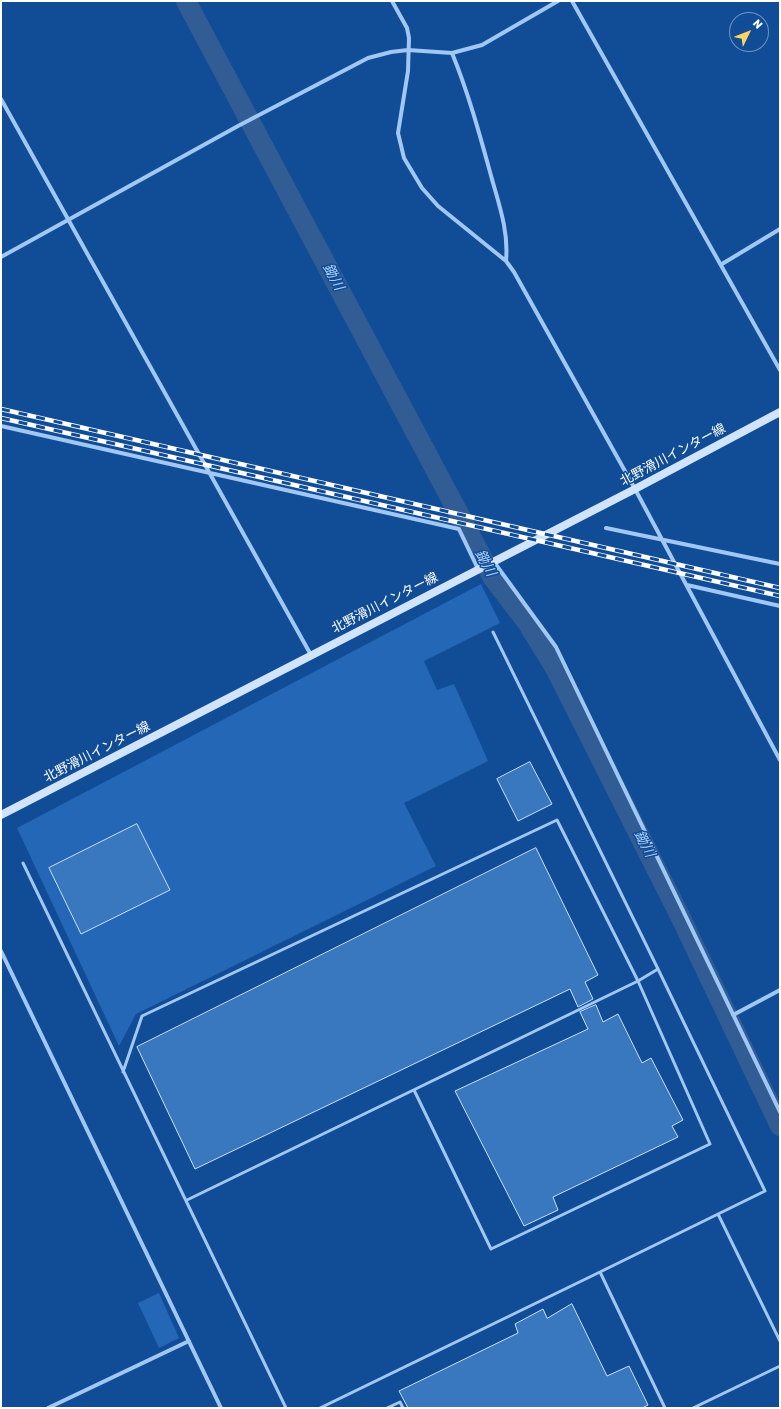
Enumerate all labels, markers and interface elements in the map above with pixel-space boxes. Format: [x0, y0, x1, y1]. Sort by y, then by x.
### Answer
north arrow [729, 12, 769, 52]
text: N [750, 17, 765, 31]
water label: 鋤川 [319, 261, 347, 293]
street label: 北野滑川インター線 [618, 421, 728, 489]
water label: 鋤川 [471, 547, 499, 579]
street label: 北野滑川インター線 [329, 569, 441, 637]
street label: 北野滑川インター線 [41, 718, 153, 786]
water label: 鋤川 [630, 828, 658, 860]

